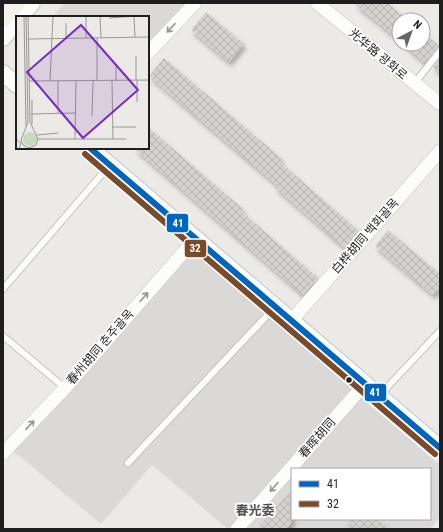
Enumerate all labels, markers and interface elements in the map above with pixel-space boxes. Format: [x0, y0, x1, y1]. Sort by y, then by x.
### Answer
north arrow [391, 12, 431, 52]
inset map [16, 16, 149, 149]
text: N [410, 18, 424, 32]
one-way arrow [167, 23, 176, 33]
street label: 光华路 광화로 [346, 26, 410, 82]
street label: 白桦胡同 백화골목 [329, 196, 401, 276]
line badge: 41 [166, 213, 189, 233]
text: 41 [172, 217, 184, 230]
line badge: 32 [184, 239, 207, 258]
text: 32 [189, 242, 201, 255]
one-way arrow [140, 291, 149, 302]
street label: 春州胡同 춘주골목 [64, 307, 136, 387]
unlabelled marker [344, 375, 354, 385]
line badge: 41 [364, 383, 387, 402]
text: 41 [369, 386, 381, 399]
street label: 春晖胡同 [296, 415, 338, 461]
one-way arrow [25, 420, 35, 430]
legend [291, 468, 431, 520]
text: 41 [327, 477, 339, 491]
one-way arrow [270, 481, 279, 491]
text: 32 [327, 497, 339, 511]
district label: 春光委 [235, 503, 275, 518]

